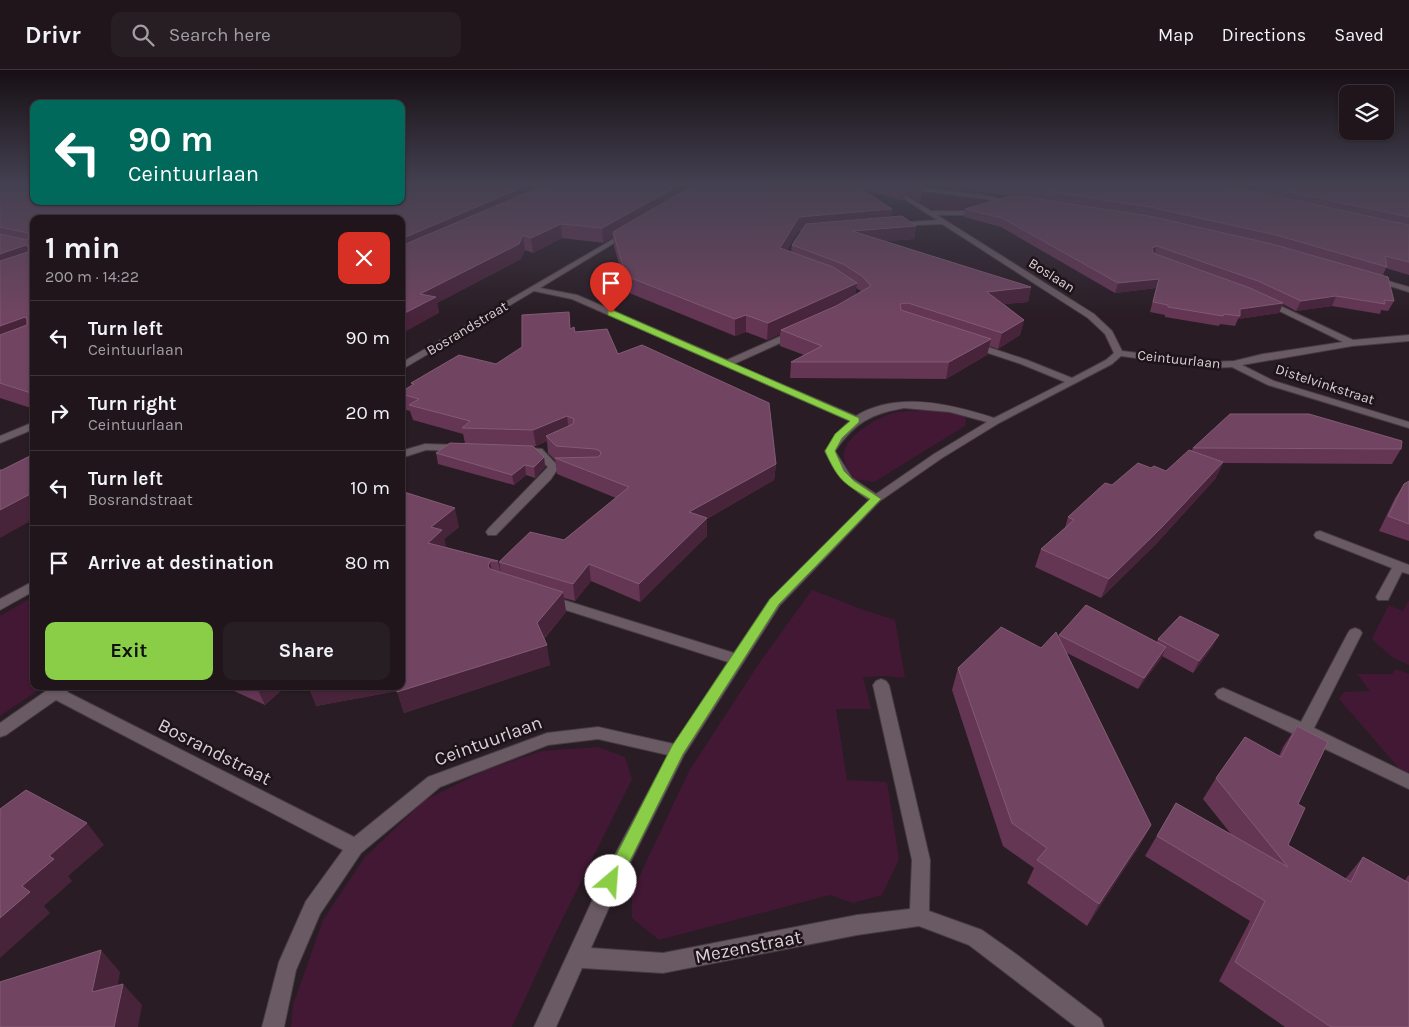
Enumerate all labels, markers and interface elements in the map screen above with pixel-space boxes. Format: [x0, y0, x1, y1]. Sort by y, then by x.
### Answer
search box [111, 12, 461, 57]
text: Drivr [25, 21, 81, 49]
icon: search [129, 21, 157, 49]
text: Search here [169, 24, 271, 46]
text: Map [1158, 24, 1194, 46]
text: Directions [1222, 24, 1306, 46]
text: Saved [1334, 24, 1384, 46]
map controls [1339, 85, 1394, 140]
button: layers [1339, 85, 1394, 140]
text: 90 m [128, 119, 214, 160]
icon: left [45, 120, 110, 185]
text: Ceintuurlaan [128, 161, 259, 187]
text: 1 min [45, 230, 120, 266]
button: close [338, 232, 390, 284]
street label: Boslaan [1025, 255, 1078, 296]
pin [590, 262, 632, 313]
text: 200 m · 14:22 [45, 267, 139, 286]
icon: arrive [597, 269, 625, 297]
street label: Bosrandstraat [424, 298, 511, 359]
text: Turn left [88, 318, 163, 340]
icon: left [45, 324, 73, 352]
text: 90 m [345, 327, 390, 349]
text: Ceintuurlaan [88, 340, 183, 359]
street label: Ceintuurlaan [1137, 347, 1221, 372]
street label: Distelvinkstraat [1273, 360, 1376, 408]
text: Turn right [88, 393, 177, 415]
icon: right [45, 399, 73, 427]
text: 20 m [345, 402, 390, 424]
text: Ceintuurlaan [88, 415, 183, 434]
text: Turn left [88, 468, 163, 490]
icon: left [45, 474, 73, 502]
text: 10 m [350, 477, 390, 499]
text: Bosrandstraat [88, 490, 193, 509]
icon: arrive [45, 549, 73, 577]
text: Arrive at destination [88, 552, 274, 574]
text: 80 m [345, 552, 390, 574]
button: Exit [45, 622, 213, 680]
button: Share [223, 622, 390, 680]
street label: Ceintuurlaan [431, 711, 545, 771]
street label: Bosrandstraat [154, 714, 275, 790]
position arrow [584, 854, 636, 906]
street label: Mezenstraat [693, 926, 803, 968]

